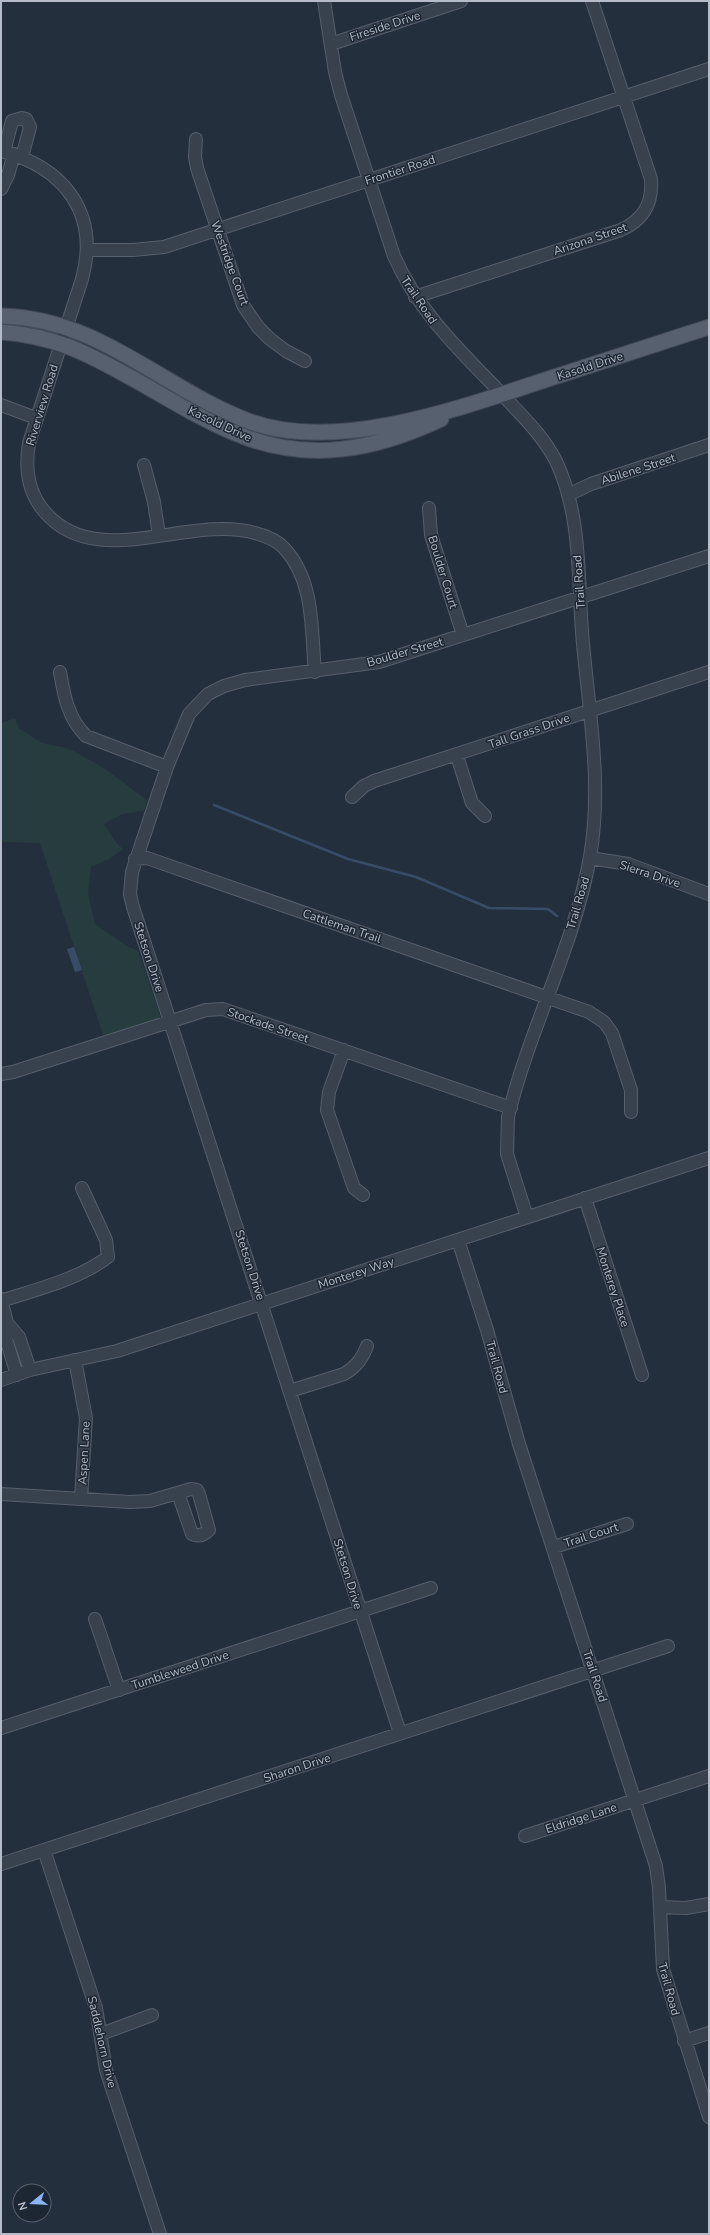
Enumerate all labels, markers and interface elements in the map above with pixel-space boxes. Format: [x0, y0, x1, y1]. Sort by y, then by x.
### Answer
street label: Fireside Drive [348, 7, 422, 45]
street label: Frontier Road [363, 151, 437, 189]
street label: Westridge Court [207, 218, 253, 308]
street label: Arizona Street [551, 219, 630, 259]
street label: Trail Road [397, 273, 441, 327]
street label: Kasold Drive [555, 348, 625, 384]
street label: Riverview Road [22, 362, 62, 448]
street label: Kasold Drive [186, 402, 254, 446]
street label: Abilene Street [599, 449, 678, 489]
street label: Boulder Court [424, 533, 462, 611]
street label: Trail Road [569, 554, 589, 610]
street label: Boulder Street [365, 633, 446, 671]
street label: Tall Grass Drive [486, 710, 572, 752]
street label: Sierra Drive [618, 857, 682, 891]
street label: Trail Road [563, 875, 593, 931]
street label: Cattleman Trail [301, 905, 384, 947]
street label: Stetson Drive [130, 920, 168, 994]
street label: Stockade Street [225, 1004, 312, 1047]
street label: Stetson Drive [231, 1228, 269, 1302]
street label: Monterey Place [593, 1245, 633, 1329]
street label: Monterey Way [316, 1253, 397, 1293]
street label: Trail Road [482, 1339, 512, 1395]
street label: Aspen Lane [74, 1421, 94, 1485]
street label: Trail Court [562, 1518, 621, 1551]
street label: Stetson Drive [330, 1537, 366, 1611]
street label: Tumbleweed Drive [129, 1647, 231, 1693]
street label: Trail Road [579, 1648, 611, 1704]
street label: Sharon Drive [261, 1750, 333, 1786]
street label: Eldridge Lane [543, 1799, 619, 1837]
street label: Trail Road [654, 1961, 684, 2017]
street label: Saddlehorn Drive [84, 1995, 120, 2089]
north arrow [12, 2183, 52, 2223]
text: N [15, 2200, 31, 2212]

